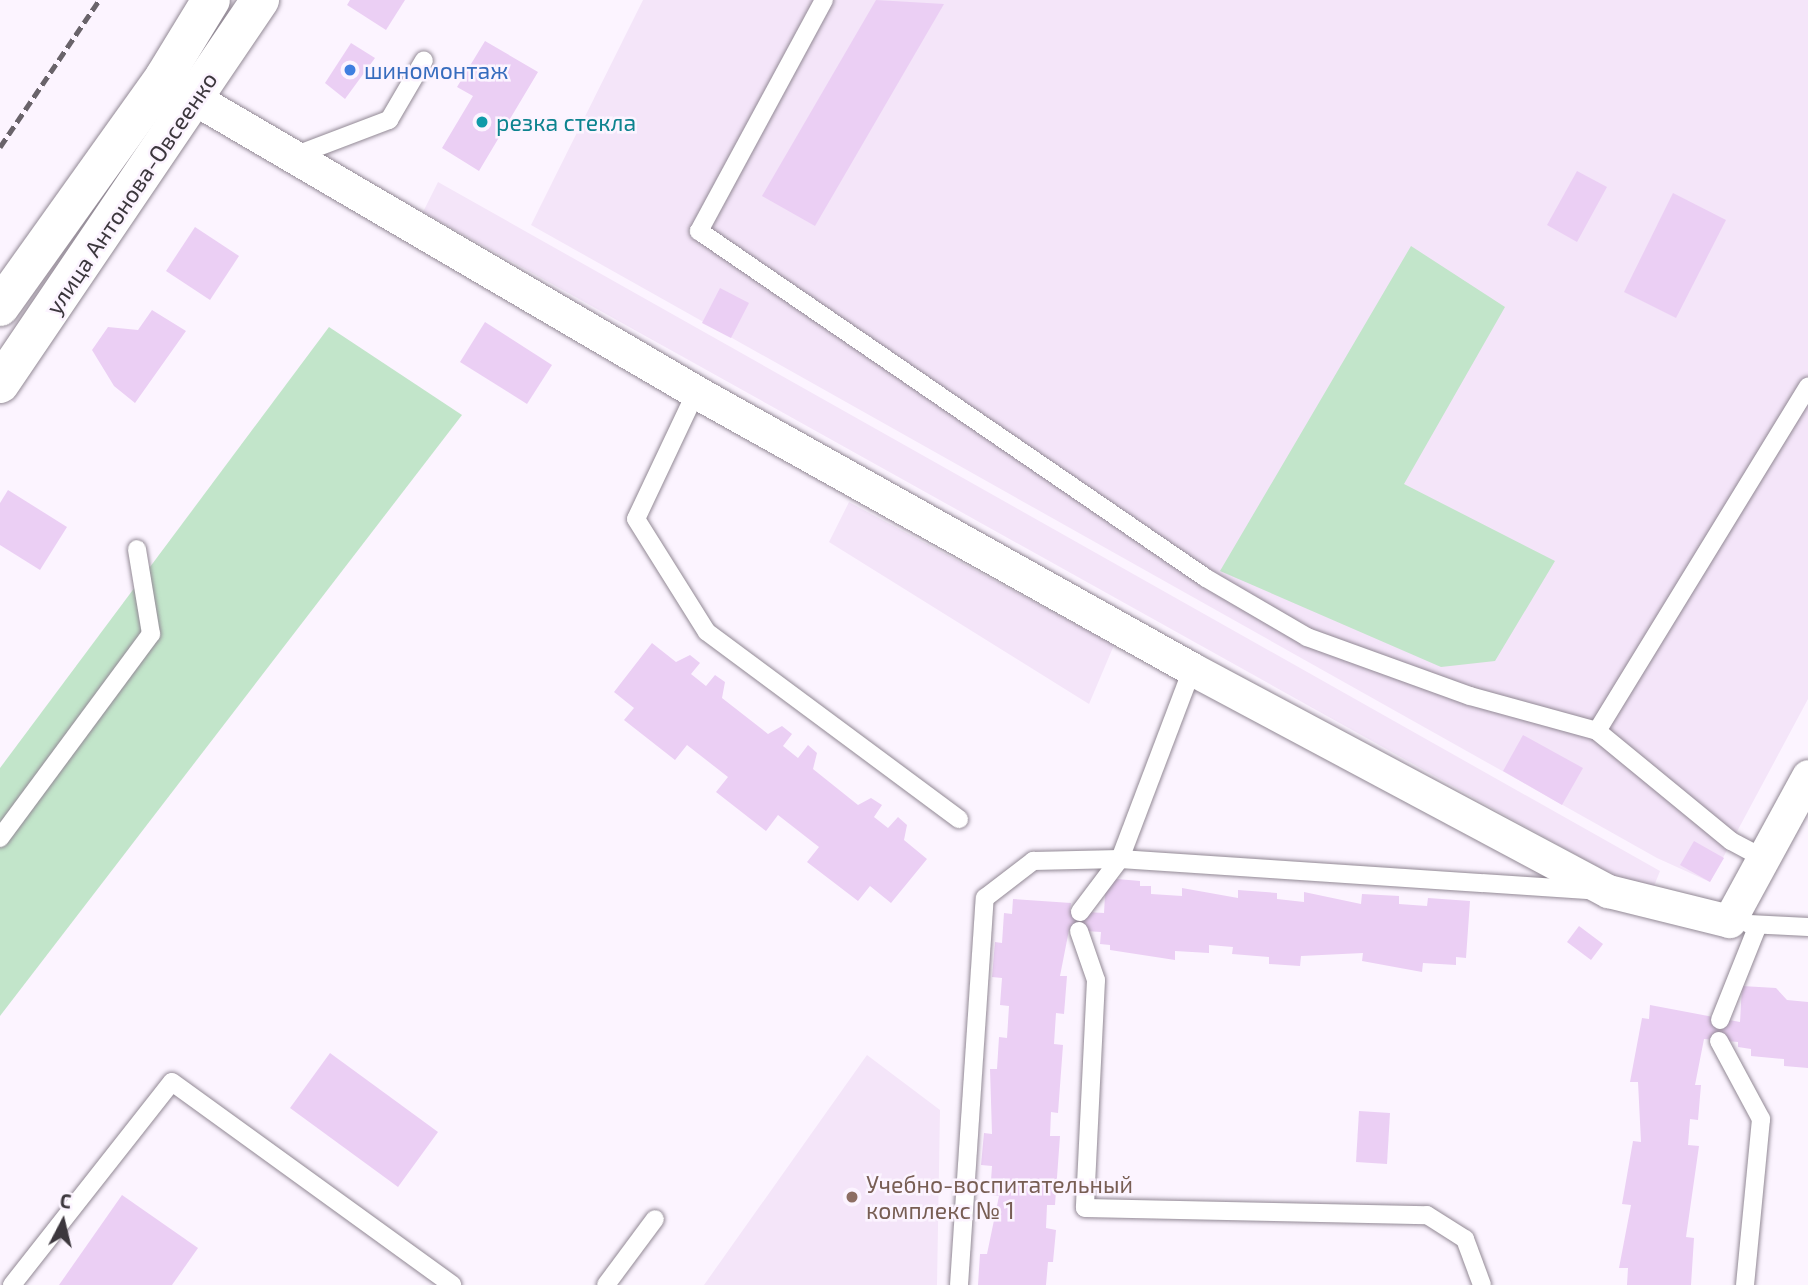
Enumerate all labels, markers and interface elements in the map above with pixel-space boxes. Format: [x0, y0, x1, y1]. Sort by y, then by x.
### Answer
place label: шиномонтаж [364, 56, 508, 84]
marker: шиномонтаж [342, 62, 358, 78]
street label: улица Антонова-Овсеенко [39, 67, 223, 319]
place label: резка стекла [496, 108, 636, 136]
marker: резка стекла [474, 114, 490, 130]
place label: Учебно-воспитательный комплекс № 1 [866, 1170, 1133, 1224]
north arrow [28, 1187, 98, 1257]
text: С [59, 1189, 73, 1213]
marker: Учебно-воспитательный комплекс № 1 [844, 1189, 860, 1205]

